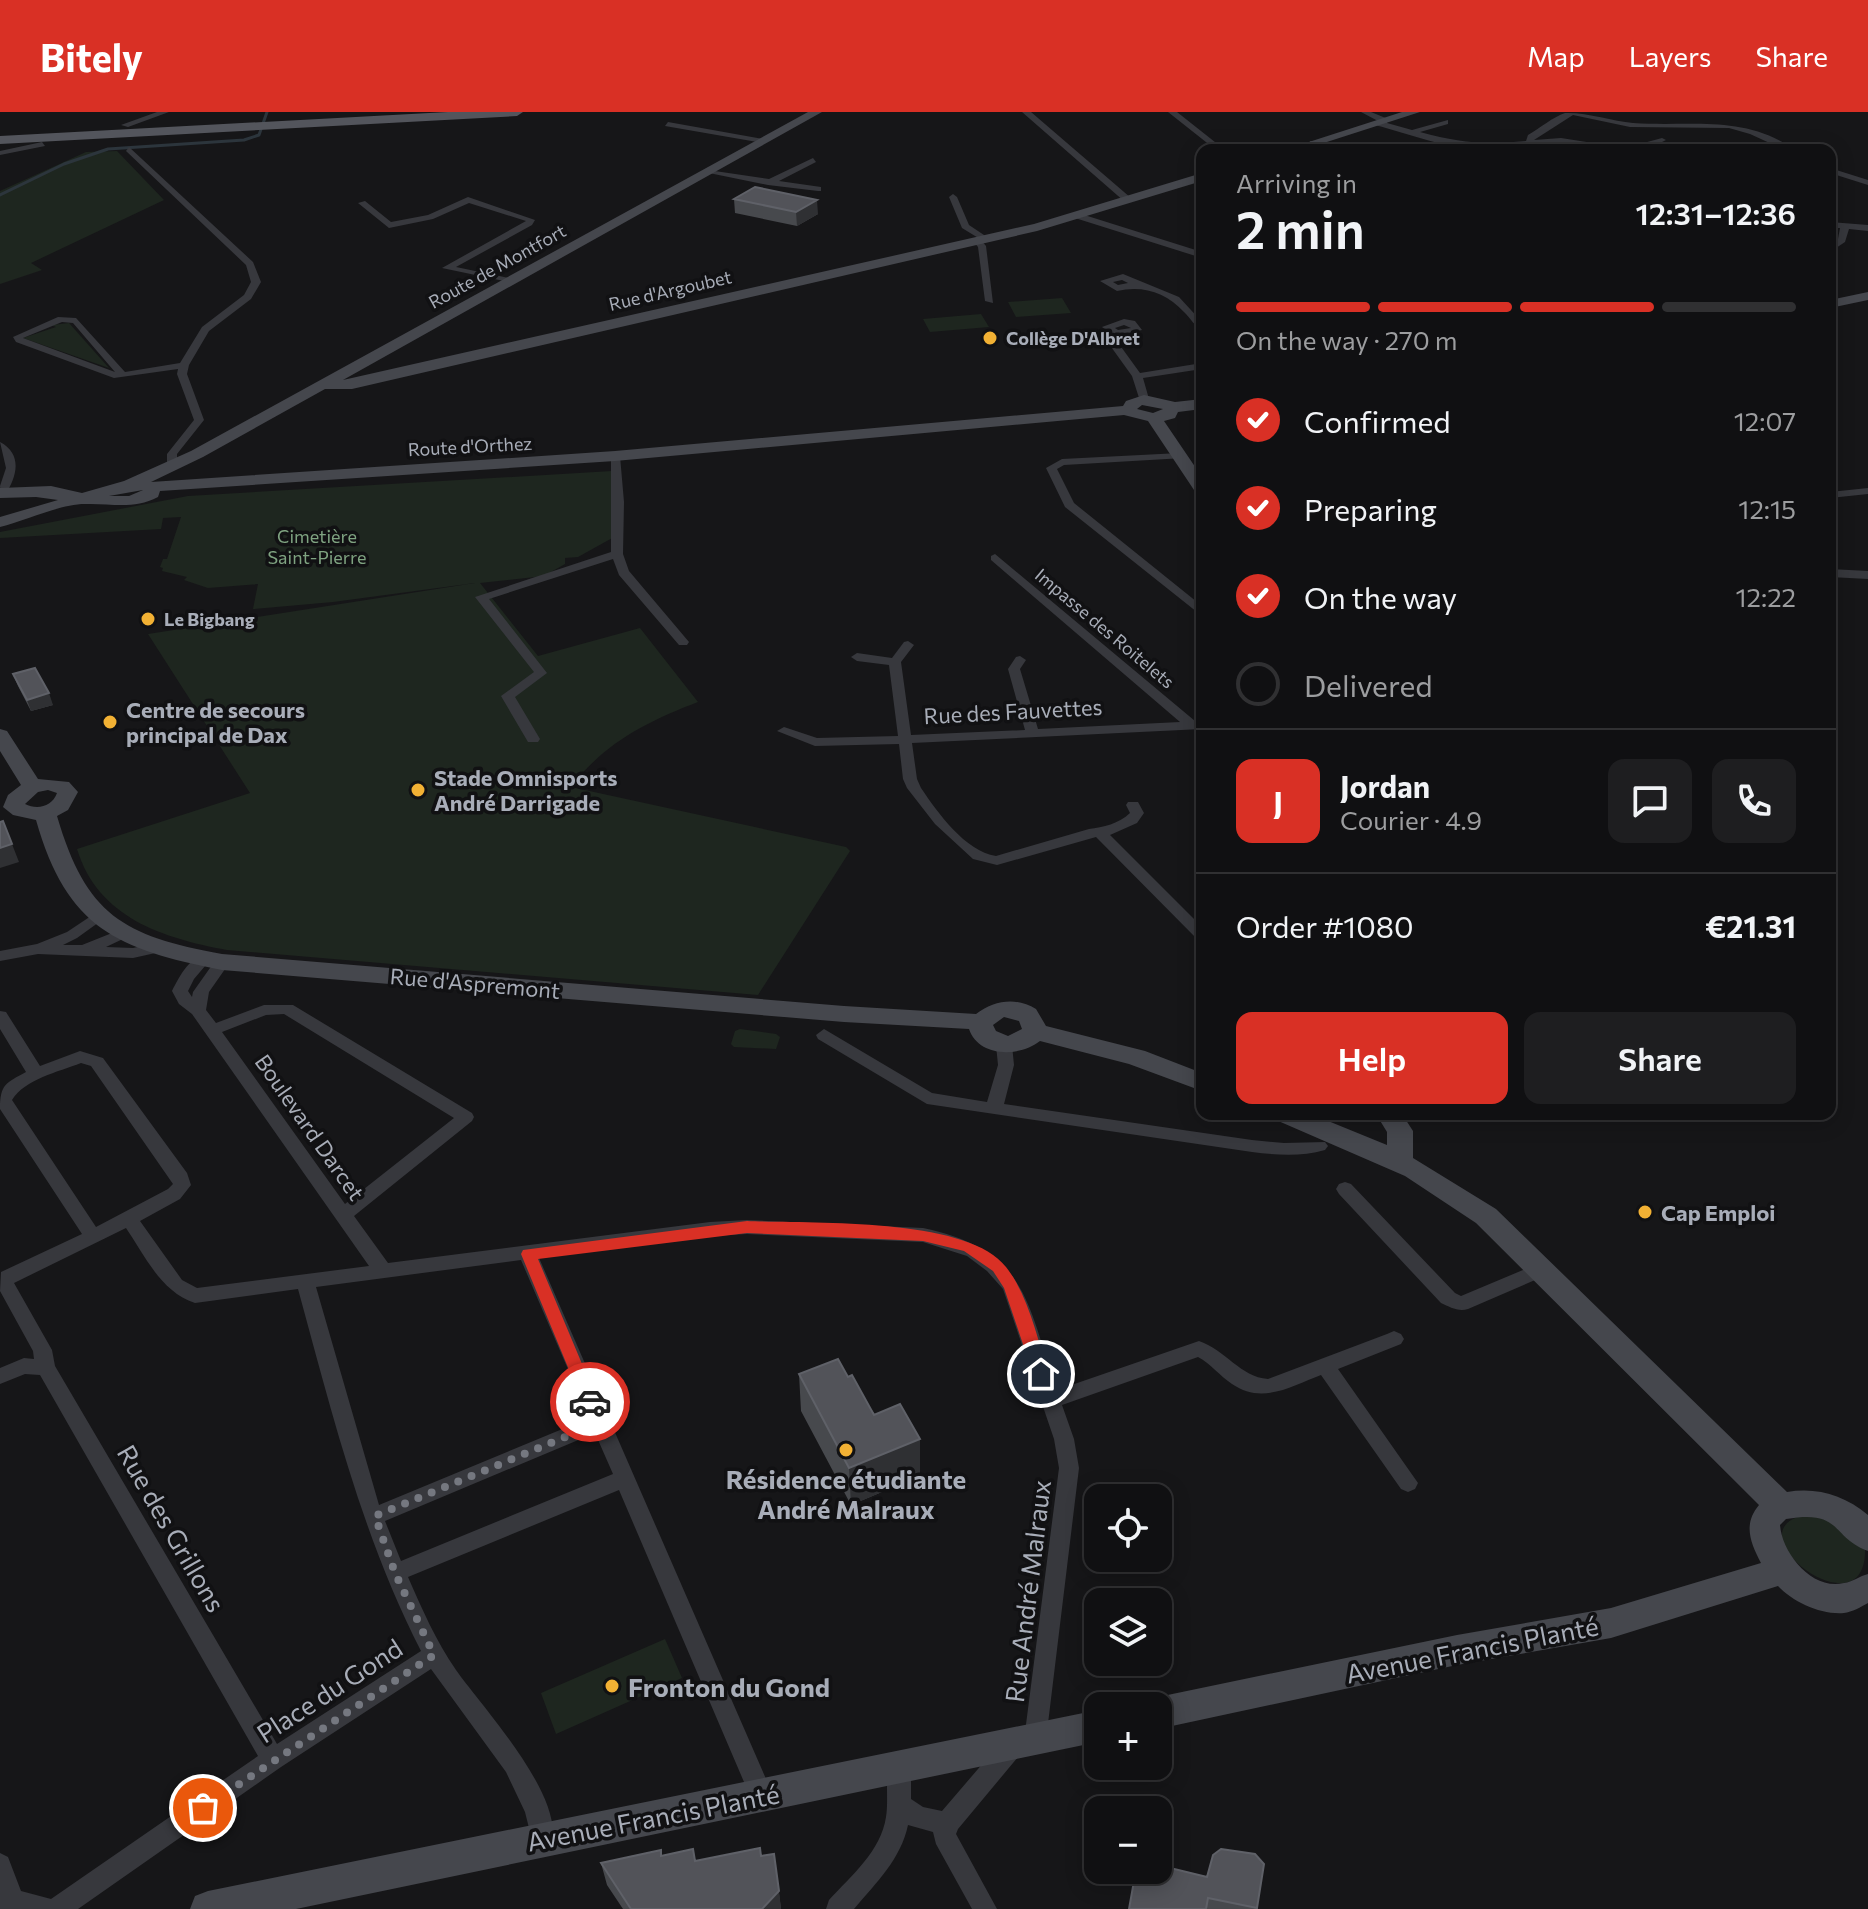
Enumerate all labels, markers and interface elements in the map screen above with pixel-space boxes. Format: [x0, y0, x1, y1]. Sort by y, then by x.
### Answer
text: Bitely [40, 33, 143, 80]
text: Map [1527, 39, 1585, 73]
text: Layers [1629, 39, 1711, 73]
text: Share [1755, 39, 1828, 73]
text: Arriving in [1236, 167, 1357, 198]
text: 12:31–12:36 [1636, 194, 1796, 231]
text: 2 min [1236, 196, 1365, 260]
street label: Route de Montfort [425, 219, 569, 313]
street label: Rue d'Argoubet [606, 265, 734, 315]
text: On the way · 270 m [1236, 324, 1457, 355]
place label: Collège D'Albret [1006, 327, 1140, 349]
marker: Collège D'Albret [981, 329, 999, 347]
icon: check [1236, 398, 1280, 442]
text: Confirmed [1304, 402, 1451, 439]
text: 12:07 [1734, 405, 1796, 436]
street label: Route d'Orthez [407, 432, 533, 460]
icon: check [1236, 486, 1280, 530]
text: Preparing [1304, 490, 1437, 527]
text: 12:15 [1738, 493, 1796, 524]
park label: Cimetière Saint-Pierre [268, 525, 366, 568]
street label: Impasse des Roitelets [1031, 563, 1179, 693]
icon: check [1236, 574, 1280, 618]
text: On the way [1304, 578, 1457, 615]
text: 12:22 [1735, 581, 1796, 612]
place label: Le Bigbang [164, 608, 255, 630]
marker: Le Bigbang [139, 610, 157, 628]
text: Delivered [1304, 666, 1433, 703]
street label: Rue des Fauvettes [923, 693, 1103, 729]
place label: Centre de secours principal de Dax [126, 696, 305, 748]
marker: Centre de secours principal de Dax [101, 713, 119, 731]
button: chat [1608, 759, 1692, 843]
button: phone [1712, 759, 1796, 843]
place label: Stade Omnisports André Darrigade [434, 764, 618, 816]
text: Jordan [1340, 767, 1430, 804]
marker: Stade Omnisports André Darrigade [409, 781, 427, 799]
text: J [1273, 783, 1283, 820]
text: Courier · 4.9 [1340, 804, 1482, 835]
text: Order #1080 [1236, 907, 1414, 944]
text: €21.31 [1705, 907, 1796, 944]
street label: Rue d'Aspremont [389, 962, 561, 1004]
button: Help [1236, 1012, 1508, 1104]
button: Share [1524, 1012, 1796, 1104]
street label: Boulevard Darcet [250, 1049, 370, 1205]
place label: Cap Emploi [1661, 1199, 1775, 1226]
marker: Cap Emploi [1636, 1203, 1654, 1221]
pin [1007, 1340, 1075, 1408]
icon: home [1019, 1352, 1063, 1396]
courier [550, 1362, 630, 1442]
icon: car [568, 1380, 612, 1424]
street label: Rue des Grillons [112, 1439, 232, 1617]
marker: Résidence étudiante André Malraux [837, 1441, 855, 1459]
place label: Résidence étudiante André Malraux [726, 1463, 966, 1524]
street label: Rue André Malraux [998, 1478, 1056, 1704]
map controls [1084, 1484, 1172, 1884]
button: locate [1084, 1484, 1172, 1572]
button: layers [1084, 1588, 1172, 1676]
street label: Avenue Francis Planté [1343, 1609, 1601, 1689]
street label: Place du Gond [250, 1631, 408, 1749]
place label: Fronton du Gond [628, 1671, 830, 1702]
marker: Fronton du Gond [603, 1677, 621, 1695]
button: + [1084, 1692, 1172, 1780]
pin [169, 1774, 237, 1842]
street label: Avenue Francis Planté [524, 1777, 782, 1857]
icon: bag [181, 1786, 225, 1830]
button: − [1084, 1796, 1172, 1884]

